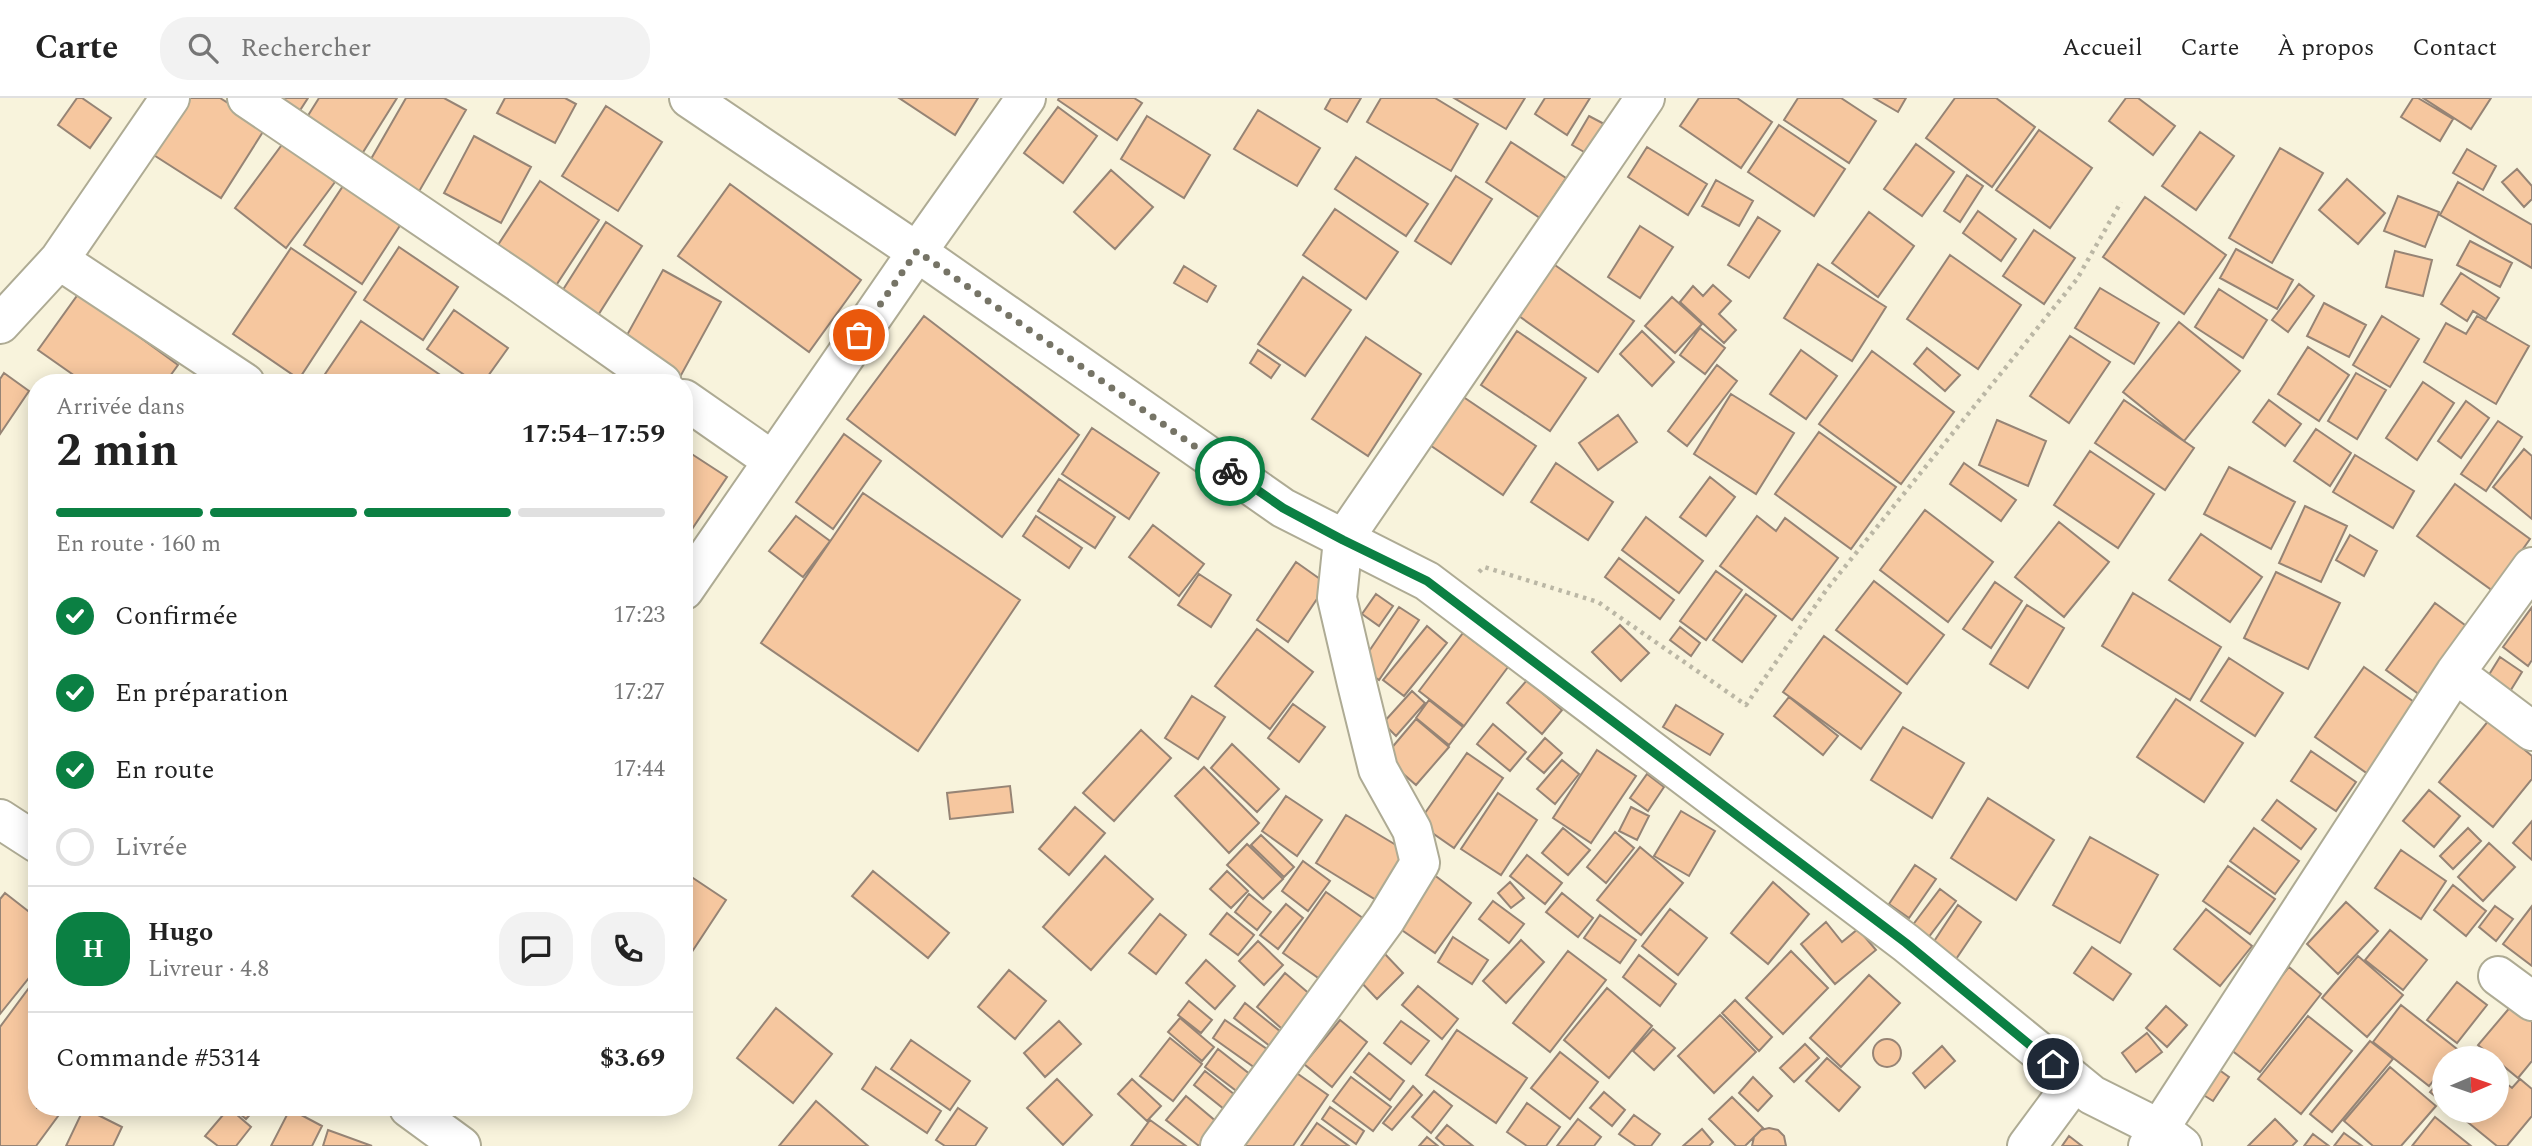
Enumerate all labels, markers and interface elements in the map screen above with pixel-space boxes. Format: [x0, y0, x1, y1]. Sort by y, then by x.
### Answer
search box [160, 17, 650, 80]
text: Carte [35, 23, 118, 73]
text: Rechercher [240, 28, 371, 68]
icon: search [184, 29, 222, 67]
text: Accueil [2062, 30, 2142, 66]
text: Carte [2180, 30, 2239, 66]
text: À propos [2277, 30, 2374, 66]
text: Contact [2412, 30, 2497, 66]
pin [829, 305, 889, 365]
icon: bag [840, 316, 878, 354]
text: Arrivée dans [56, 390, 185, 425]
text: 17:54–17:59 [521, 414, 665, 454]
text: 2 min [56, 416, 178, 486]
courier [1195, 436, 1265, 506]
icon: bike [1211, 452, 1249, 490]
text: En route · 160 m [56, 527, 221, 562]
text: Confirmée [115, 596, 238, 636]
icon: check [56, 597, 94, 635]
text: 17:23 [613, 598, 665, 633]
text: En préparation [115, 673, 289, 713]
icon: check [56, 674, 94, 712]
text: 17:27 [613, 675, 665, 710]
text: En route [115, 750, 214, 790]
icon: check [56, 751, 94, 789]
text: 17:44 [613, 752, 665, 787]
text: Livrée [115, 827, 188, 867]
text: Hugo [148, 912, 213, 952]
button: chat [499, 912, 573, 986]
button: phone [591, 912, 665, 986]
text: H [82, 929, 104, 969]
text: Livreur · 4.8 [148, 952, 269, 987]
pin [2023, 1034, 2083, 1094]
text: Commande #5314 [56, 1038, 260, 1078]
text: $3.69 [600, 1038, 665, 1078]
icon: home [2034, 1045, 2072, 1083]
north arrow [2432, 1046, 2510, 1124]
map controls [2432, 1046, 2509, 1123]

